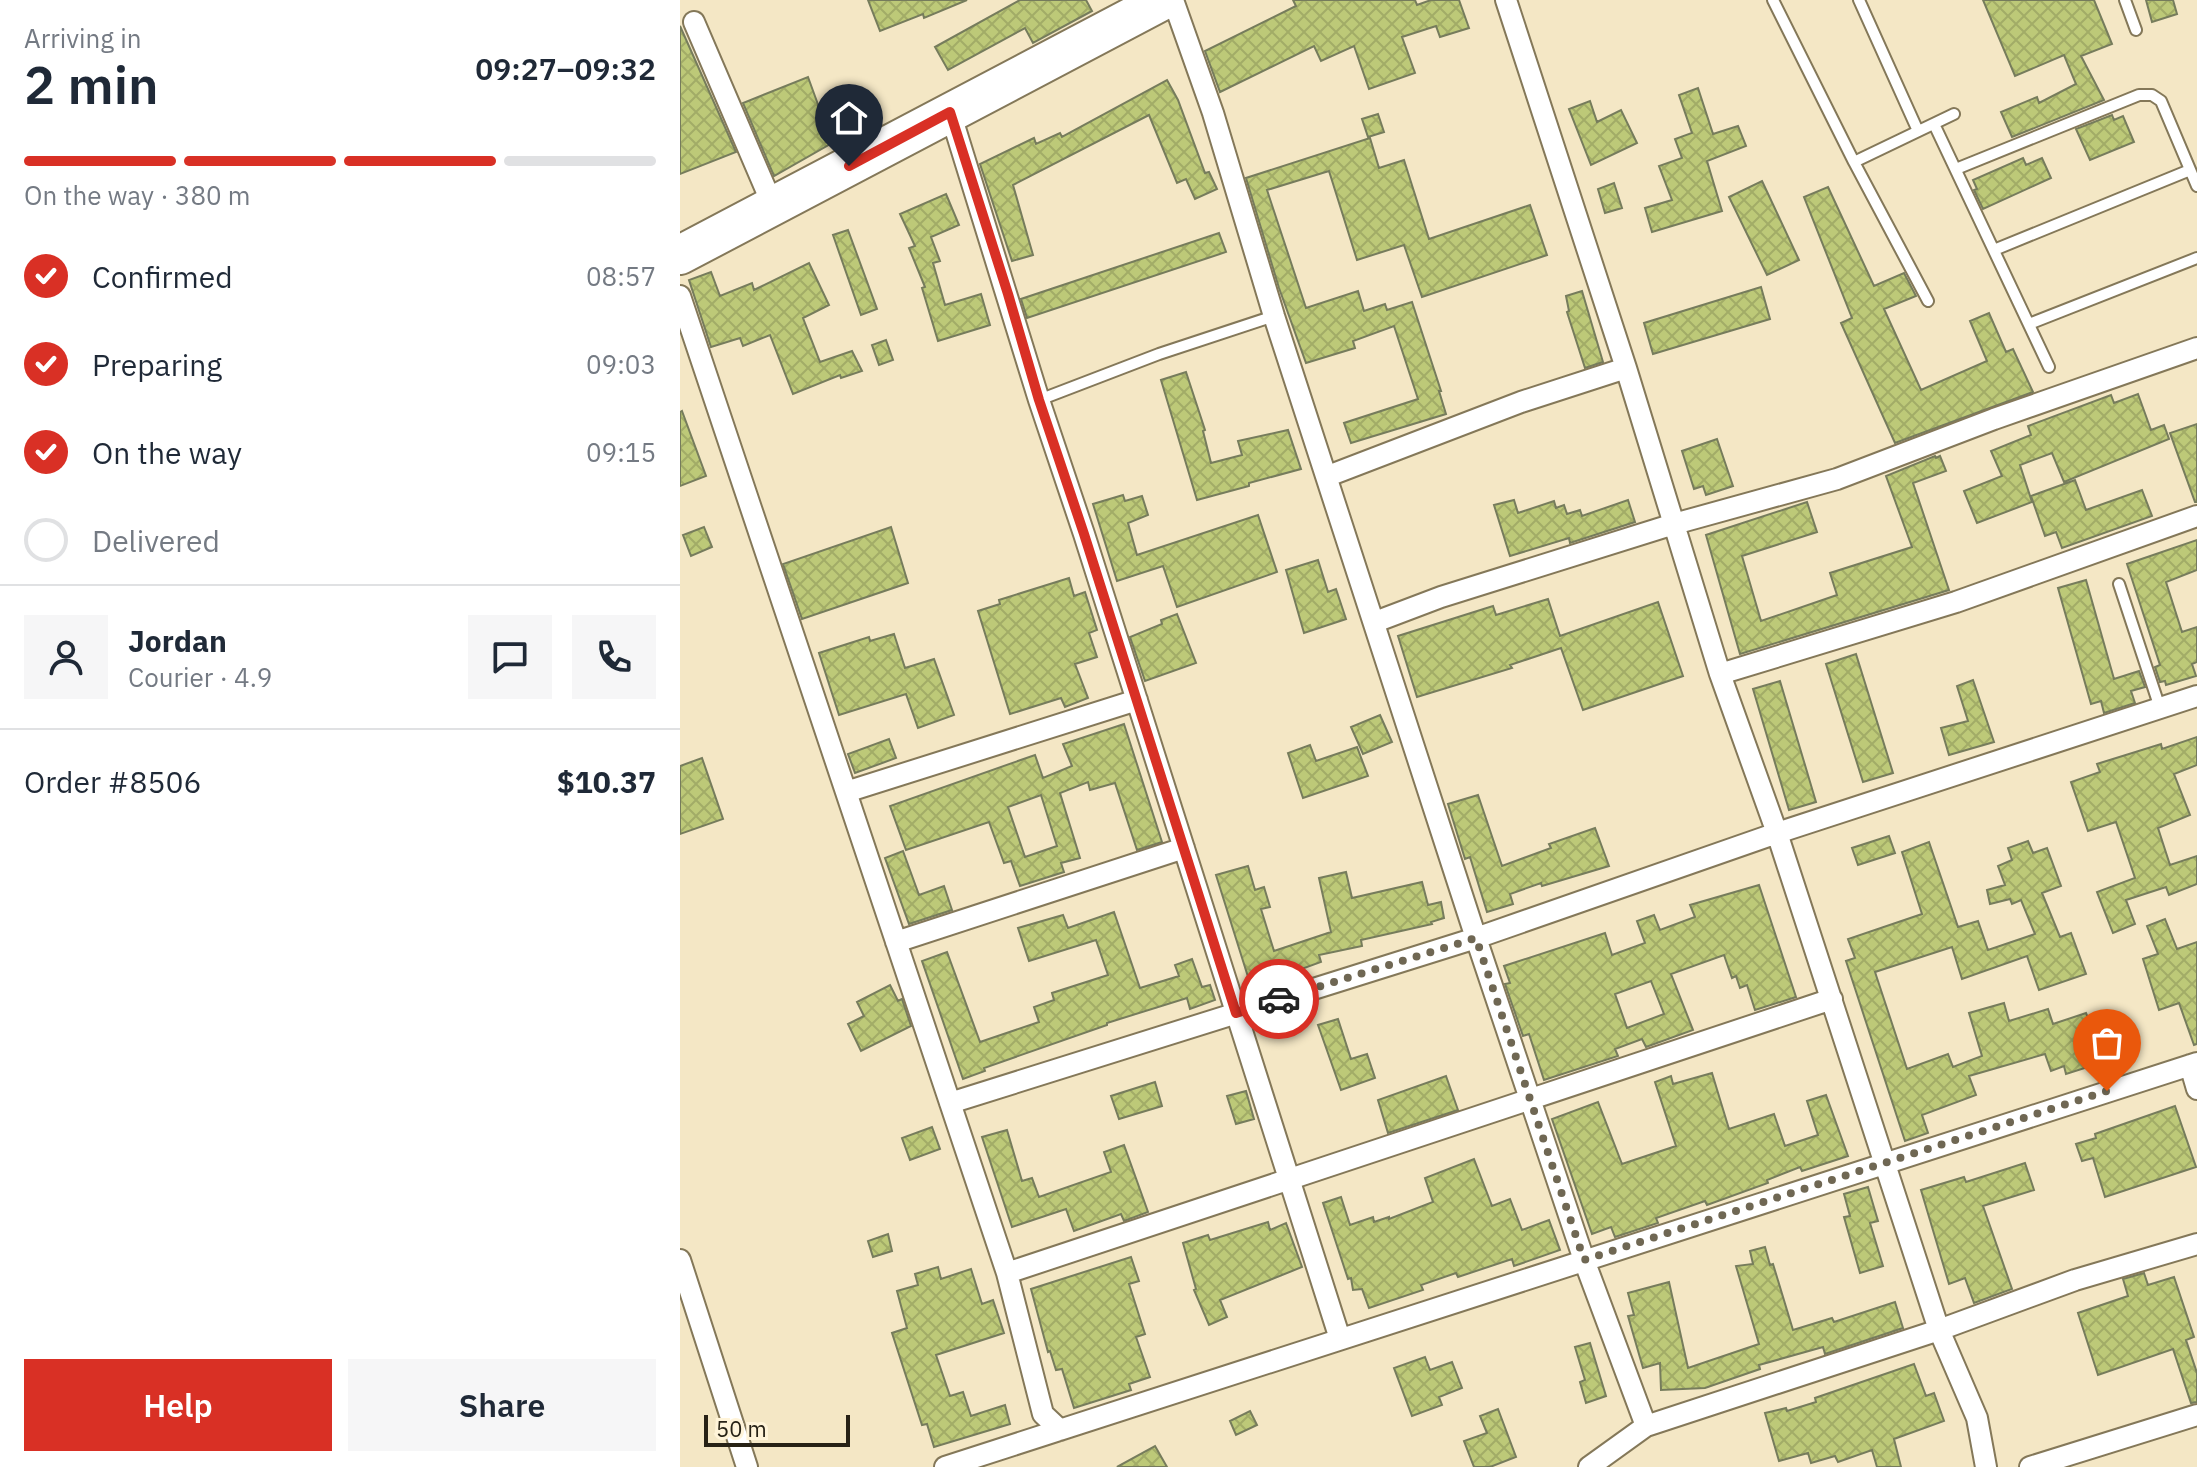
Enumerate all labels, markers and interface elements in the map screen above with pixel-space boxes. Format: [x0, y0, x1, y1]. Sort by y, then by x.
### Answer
text: Arriving in [24, 21, 141, 55]
text: 09:27–09:32 [475, 49, 656, 88]
text: 2 min [24, 51, 159, 118]
pin [815, 84, 883, 166]
icon: home [827, 96, 871, 140]
text: On the way · 380 m [24, 178, 250, 212]
icon: check [24, 254, 68, 298]
text: Confirmed [92, 257, 233, 296]
text: 08:57 [586, 259, 656, 293]
icon: check [24, 342, 68, 386]
text: Preparing [92, 345, 222, 384]
text: 09:03 [586, 347, 656, 381]
icon: check [24, 430, 68, 474]
text: On the way [92, 433, 242, 472]
text: 09:15 [586, 435, 656, 469]
text: Delivered [92, 521, 220, 560]
button: person [24, 615, 108, 699]
button: chat [468, 615, 552, 699]
button: phone [572, 615, 656, 699]
text: Jordan [128, 621, 227, 660]
text: Courier · 4.9 [128, 660, 272, 694]
text: Order #8506 [24, 762, 201, 801]
text: $10.37 [557, 762, 656, 801]
courier [1239, 959, 1319, 1039]
icon: car [1257, 977, 1301, 1021]
pin [2073, 1009, 2141, 1091]
icon: bag [2085, 1021, 2129, 1065]
button: Help [24, 1359, 332, 1451]
button: Share [348, 1359, 656, 1451]
scale bar [704, 1411, 850, 1447]
text: 50 m [716, 1414, 767, 1443]

